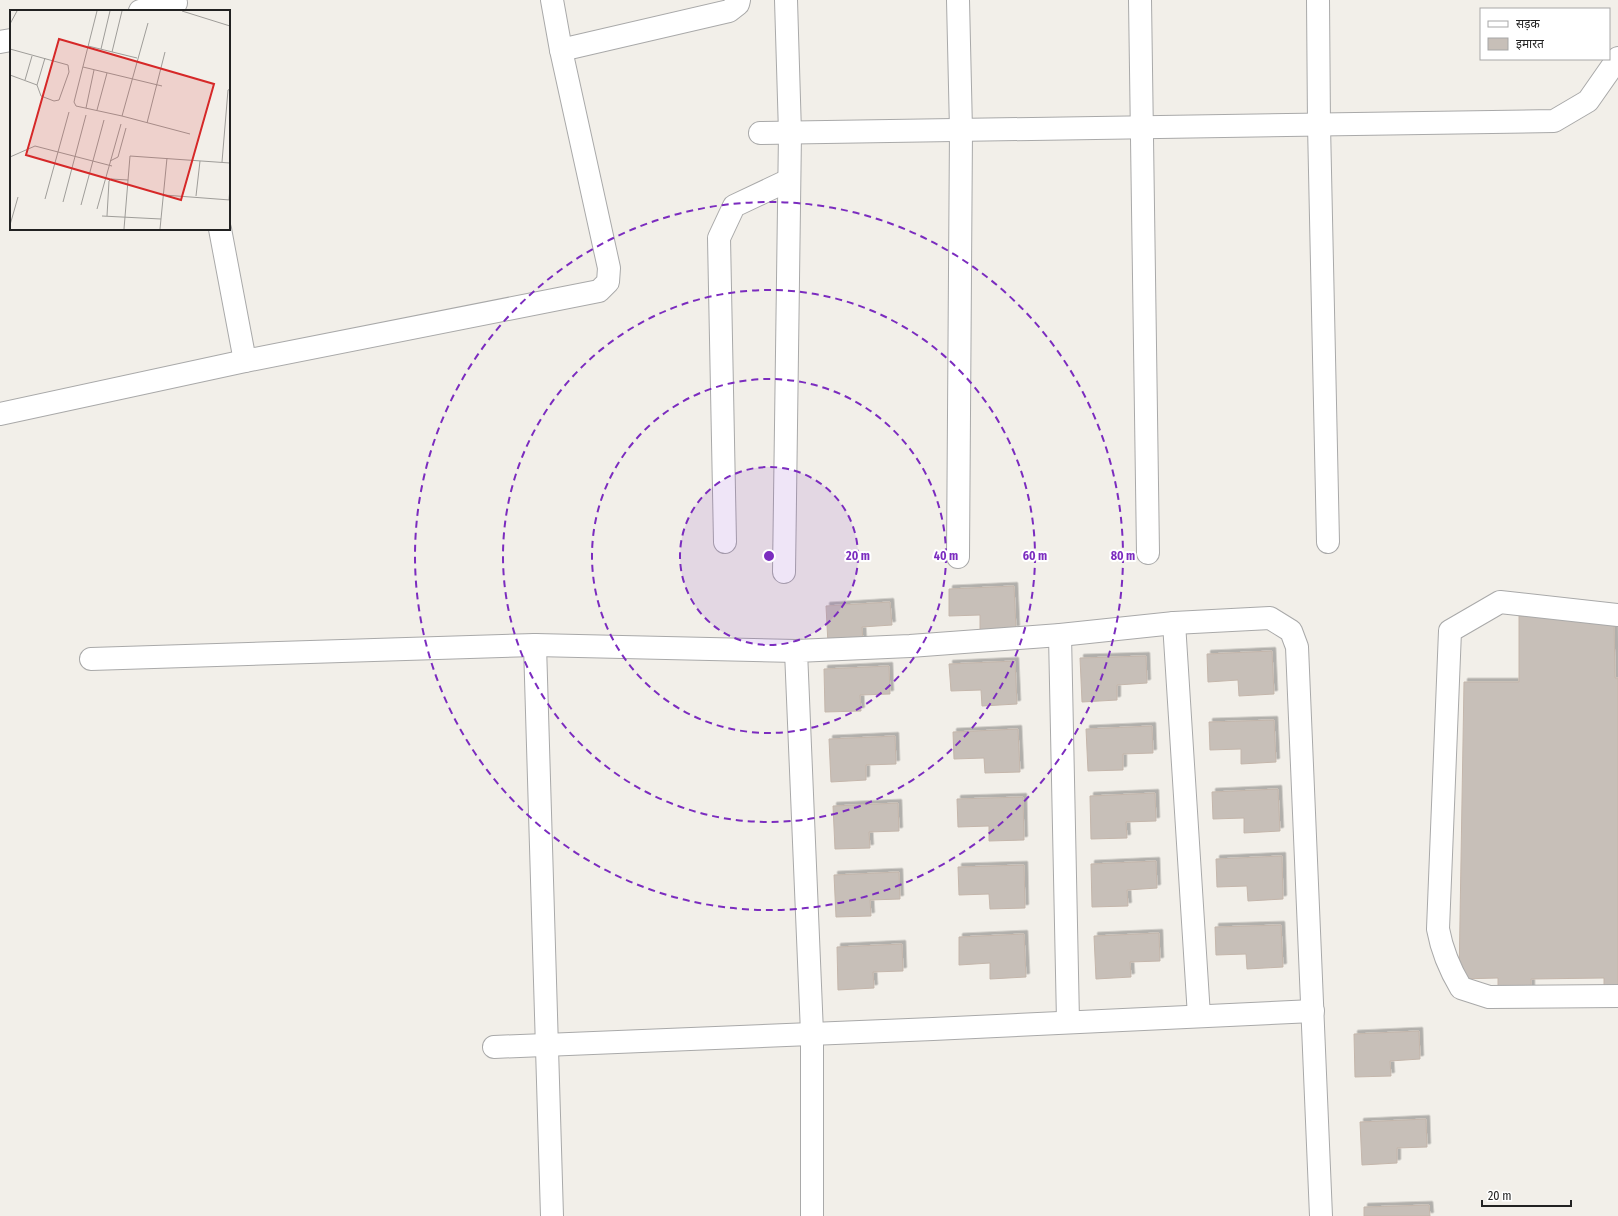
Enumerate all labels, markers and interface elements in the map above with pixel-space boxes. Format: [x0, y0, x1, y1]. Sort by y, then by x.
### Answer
legend [1480, 8, 1610, 60]
inset map [10, 10, 230, 230]
text: सड़क [1516, 17, 1541, 31]
text: इमारत [1516, 37, 1545, 51]
centre of rings [762, 549, 776, 563]
text: 20 m [845, 549, 870, 563]
text: 40 m [934, 549, 958, 563]
text: 60 m [1023, 549, 1047, 563]
text: 80 m [1111, 549, 1135, 563]
scale bar [1482, 1182, 1571, 1208]
text: 20 m [1488, 1189, 1512, 1203]

